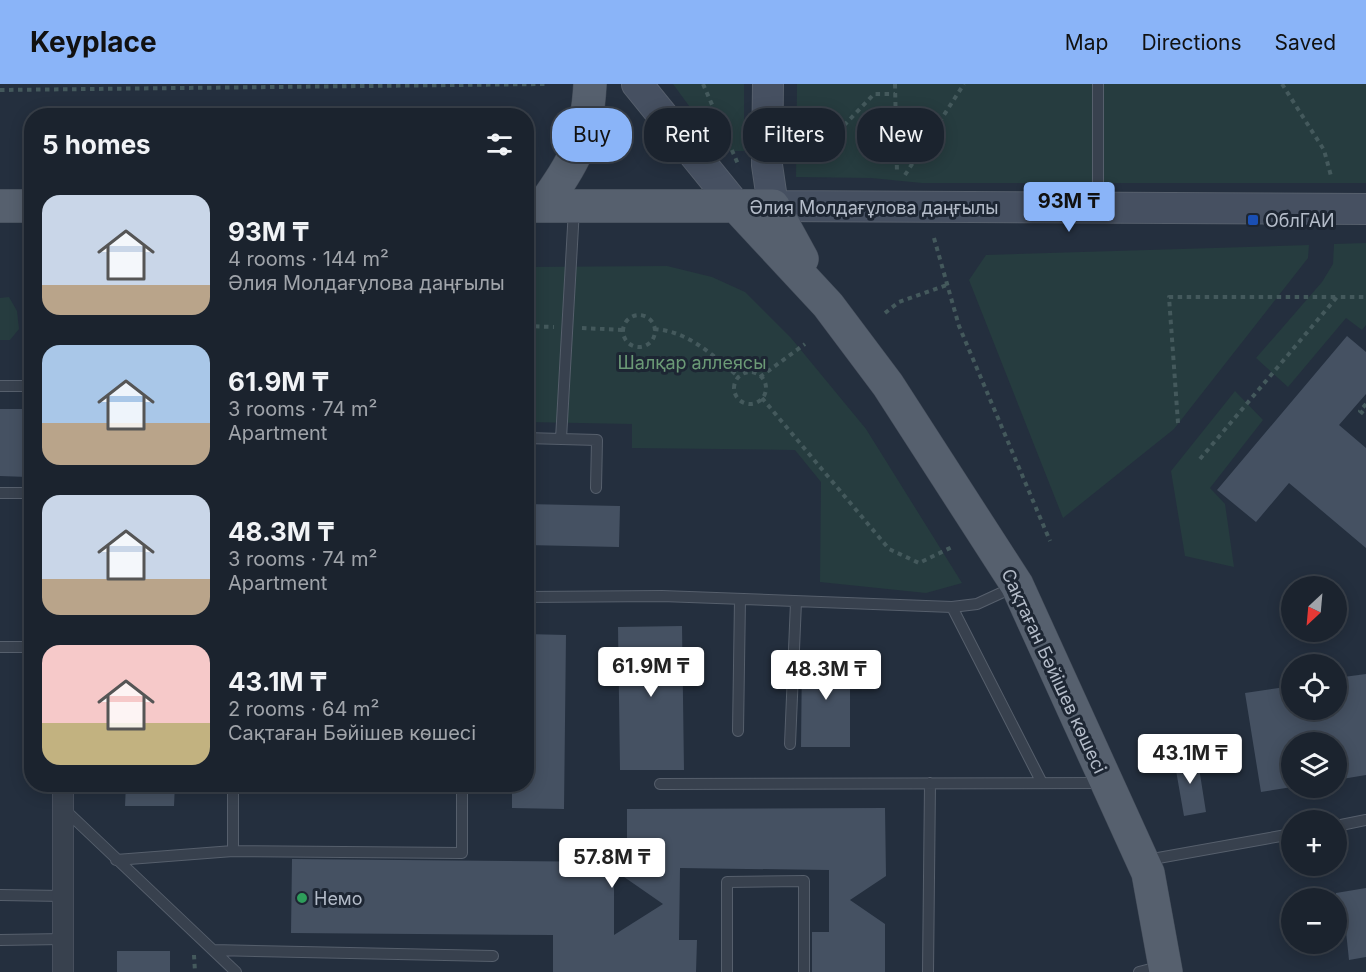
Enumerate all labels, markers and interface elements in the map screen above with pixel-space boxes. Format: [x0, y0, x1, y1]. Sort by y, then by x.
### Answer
text: Keyplace [30, 25, 157, 59]
text: Map [1065, 30, 1108, 55]
text: Directions [1141, 30, 1242, 55]
text: Saved [1275, 30, 1336, 55]
chip: Buy [552, 108, 632, 162]
chip: Rent [644, 108, 731, 162]
chip: Filters [743, 108, 845, 162]
chip: New [857, 108, 944, 162]
icon: filters [483, 128, 516, 161]
text: 5 homes [42, 129, 151, 160]
pin: 93M ₸ [1027, 182, 1111, 233]
text: 93M ₸ [1038, 189, 1100, 213]
street label: Әлия Молдағұлова даңғылы [749, 197, 999, 218]
place label: ОблГАИ [1265, 210, 1335, 231]
marker: ОблГАИ [1246, 213, 1260, 227]
text: 93M ₸ [228, 216, 309, 247]
icon: home [90, 219, 162, 291]
text: 4 rooms · 144 m² [228, 247, 389, 271]
text: Әлия Молдағұлова даңғылы [228, 271, 505, 295]
park label: Шалқар аллеясы [618, 352, 766, 373]
text: 61.9M ₸ [228, 366, 329, 397]
icon: home [90, 369, 162, 441]
text: 3 rooms · 74 m² [228, 397, 377, 421]
text: Apartment [228, 421, 327, 445]
text: 48.3M ₸ [228, 516, 335, 547]
icon: home [90, 519, 162, 591]
text: 3 rooms · 74 m² [228, 547, 377, 571]
street label: Сақтаған Бәйішев көшесі [997, 565, 1111, 777]
text: Apartment [228, 571, 327, 595]
north arrow [1281, 576, 1347, 642]
map controls [1281, 576, 1347, 954]
pin: 61.9M ₸ [596, 647, 706, 698]
pin: 48.3M ₸ [771, 650, 881, 701]
text: 61.9M ₸ [612, 654, 690, 678]
button: locate [1281, 654, 1347, 720]
text: 48.3M ₸ [785, 657, 867, 681]
text: 43.1M ₸ [228, 666, 327, 697]
icon: home [90, 669, 162, 741]
text: 2 rooms · 64 m² [228, 697, 379, 721]
text: Сақтаған Бәйішев көшесі [228, 721, 476, 745]
button: layers [1281, 732, 1347, 798]
pin: 43.1M ₸ [1135, 734, 1245, 785]
text: 43.1M ₸ [1152, 741, 1228, 765]
button: + [1281, 810, 1347, 876]
pin: 57.8M ₸ [557, 838, 667, 889]
text: 57.8M ₸ [573, 845, 651, 869]
place label: Немо [314, 888, 363, 909]
button: − [1281, 888, 1347, 954]
marker: Немо [295, 891, 309, 905]

